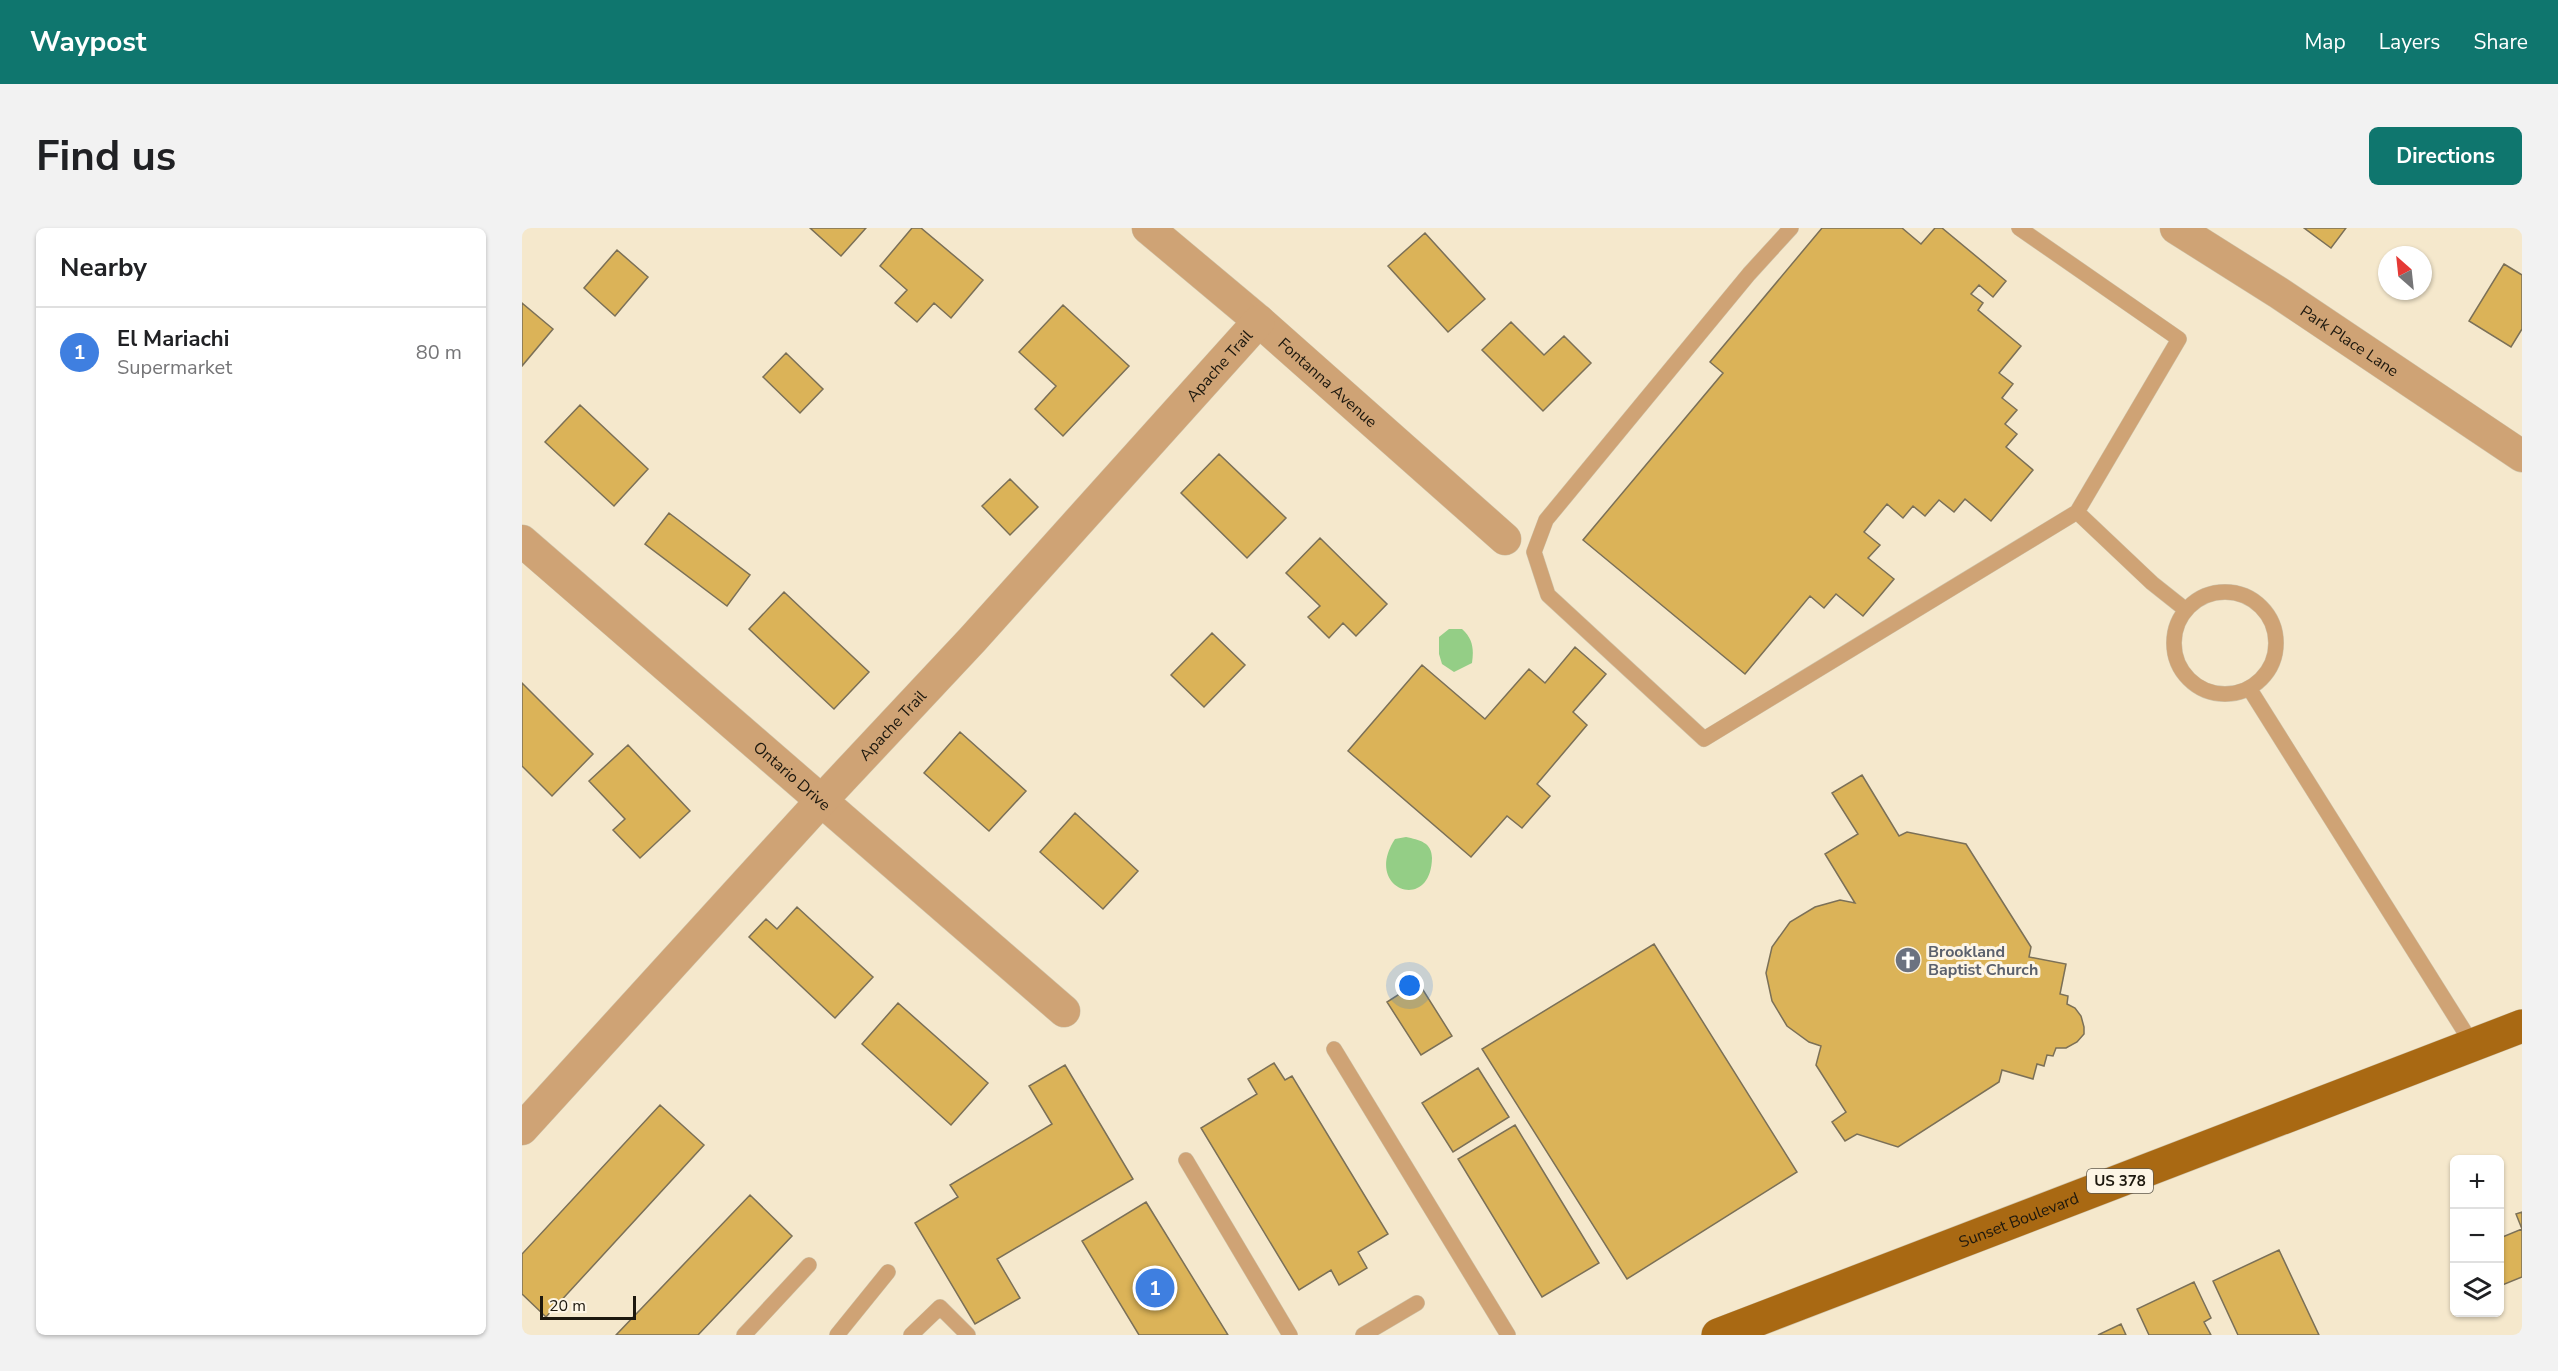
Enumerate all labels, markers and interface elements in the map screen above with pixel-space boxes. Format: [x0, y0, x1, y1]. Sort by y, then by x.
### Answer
text: Waypost [30, 23, 147, 61]
text: Map [2304, 28, 2346, 56]
text: Layers [2379, 28, 2440, 56]
text: Share [2473, 28, 2528, 56]
button: Directions [2369, 127, 2522, 185]
text: Find us [36, 128, 176, 185]
north arrow [2378, 246, 2432, 300]
text: Nearby [60, 250, 147, 285]
street label: Park Place Lane [2296, 300, 2403, 382]
text: El Mariachi [117, 324, 229, 354]
street label: Apache Trail [1182, 325, 1258, 407]
street label: Fontanna Avenue [1273, 333, 1382, 433]
text: 1 [74, 339, 86, 366]
text: 80 m [416, 339, 462, 366]
text: Supermarket [117, 354, 232, 381]
street label: Apache Trail [854, 685, 932, 766]
street label: Ontario Drive [748, 737, 835, 816]
place label: Brookland Baptist Church [1928, 941, 2038, 981]
church icon: Brookland Baptist Church [1893, 945, 1923, 975]
your location [1395, 971, 1424, 1000]
map controls [2450, 1155, 2504, 1317]
button: + [2450, 1155, 2504, 1209]
road number: US 378 [2087, 1169, 2153, 1193]
street label: Sunset Boulevard [1956, 1187, 2082, 1254]
button: − [2450, 1209, 2504, 1263]
button: layers [2450, 1263, 2504, 1317]
pin: 1 [1136, 1266, 1174, 1310]
scale bar [540, 1293, 636, 1320]
text: 20 m [549, 1295, 586, 1317]

